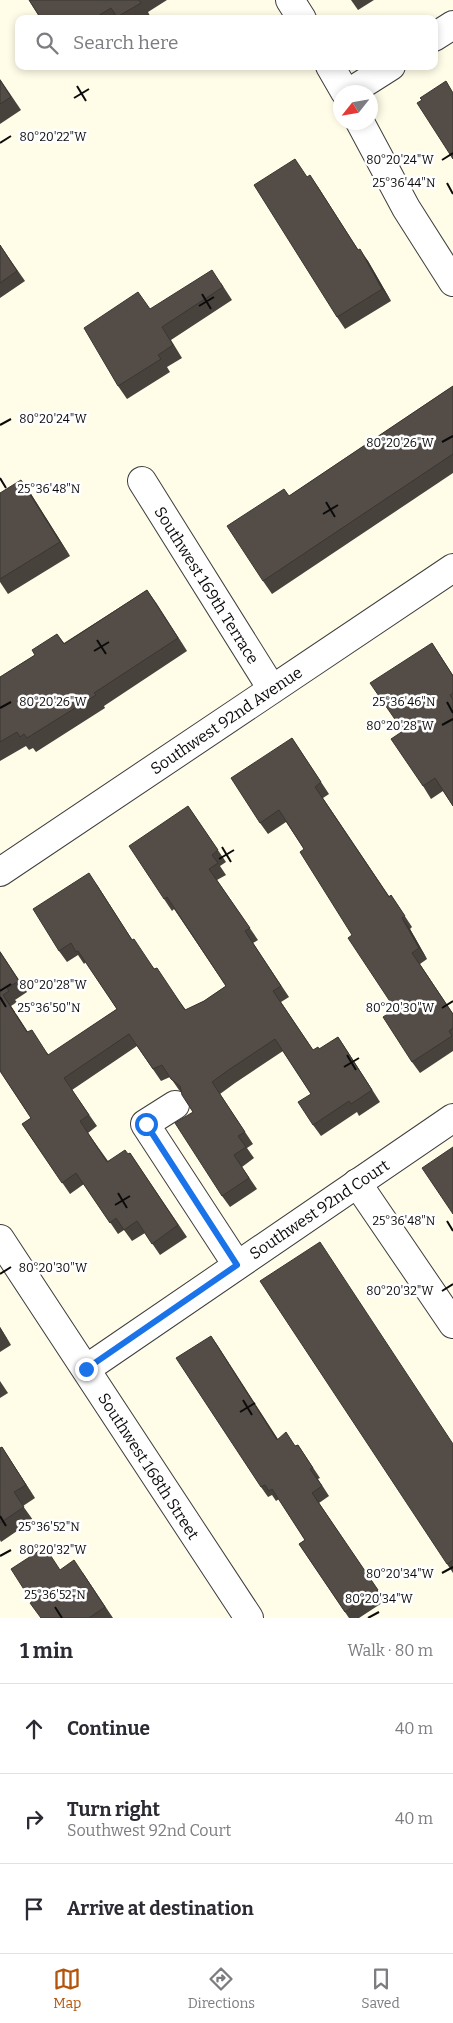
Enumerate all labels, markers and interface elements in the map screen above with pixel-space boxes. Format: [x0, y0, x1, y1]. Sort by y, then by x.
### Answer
search box [15, 15, 438, 70]
icon: search [33, 29, 61, 57]
text: Search here [73, 31, 178, 54]
north arrow [333, 85, 378, 130]
text: 80°20'22"W [20, 130, 87, 144]
text: 80°20'24"W [366, 153, 434, 167]
text: 25°36'44"N [373, 176, 436, 190]
text: 80°20'24"W [19, 412, 87, 426]
text: 80°20'26"W [366, 436, 434, 450]
text: 25°36'48"N [18, 482, 81, 496]
street label: Southwest 169th Terrace [150, 503, 263, 667]
street label: Southwest 92nd Avenue [147, 663, 306, 778]
text: 80°20'26"W [19, 695, 87, 709]
text: 25°36'46"N [373, 695, 436, 709]
text: 80°20'28"W [366, 719, 434, 733]
text: 80°20'28"W [19, 978, 87, 992]
text: 25°36'50"N [18, 1001, 81, 1015]
text: 80°20'30"W [366, 1001, 435, 1015]
route start [135, 1113, 158, 1136]
street label: Southwest 92nd Court [246, 1155, 393, 1263]
text: 25°36'48"N [373, 1214, 436, 1228]
text: 80°20'30"W [19, 1261, 88, 1275]
text: 80°20'32"W [366, 1284, 434, 1298]
route end [75, 1358, 98, 1381]
street label: Southwest 168th Street [94, 1389, 203, 1543]
text: 25°36'52"N [18, 1520, 80, 1534]
text: 80°20'32"W [19, 1543, 87, 1557]
text: 80°20'34"W [366, 1567, 435, 1581]
text: 25°36'52"N [24, 1588, 86, 1602]
text: 80°20'34"W [345, 1592, 414, 1606]
text: 1 min [20, 1638, 73, 1664]
text: Walk · 80 m [347, 1641, 433, 1660]
icon: ahead [20, 1715, 48, 1743]
text: Continue [67, 1717, 150, 1740]
text: 40 m [395, 1719, 433, 1738]
text: Turn right [67, 1798, 160, 1821]
icon: right [20, 1805, 48, 1833]
text: 40 m [395, 1809, 433, 1828]
text: Southwest 92nd Court [67, 1821, 231, 1840]
icon: arrive [20, 1895, 48, 1923]
text: Arrive at destination [67, 1897, 254, 1920]
tab: Map [53, 1965, 81, 2012]
tab: Directions [188, 1965, 255, 2012]
tab: Saved [361, 1965, 400, 2012]

